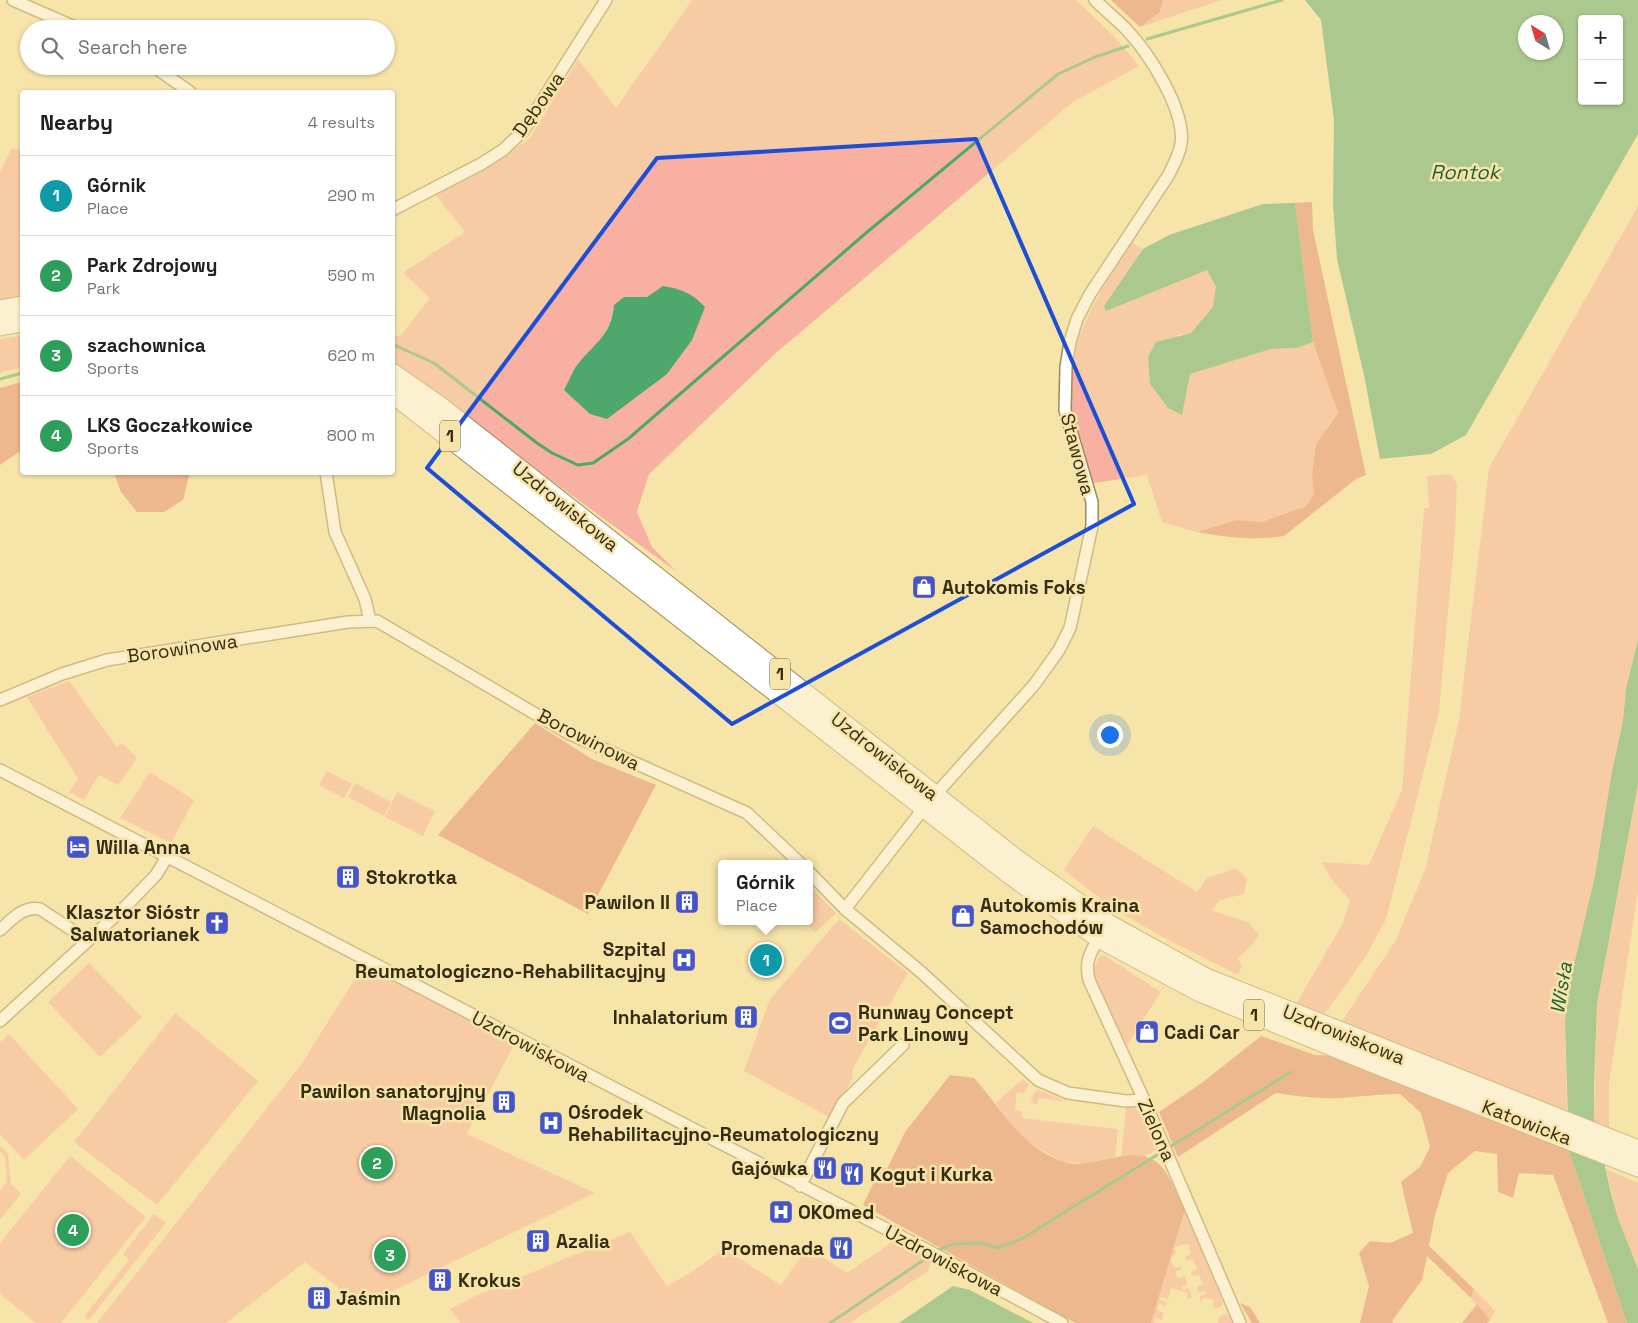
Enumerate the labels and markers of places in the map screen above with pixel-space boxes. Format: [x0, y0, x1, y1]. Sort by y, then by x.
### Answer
shop icon: Autokomis Foks [911, 574, 937, 600]
place label: Autokomis Foks [942, 575, 1086, 600]
hotel icon: Willa Anna [65, 834, 91, 860]
place label: Willa Anna [96, 835, 190, 860]
building icon: Stokrotka [335, 864, 361, 890]
place label: Stokrotka [366, 865, 457, 890]
building icon: Pawilon II [674, 889, 700, 915]
place label: Pawilon II [585, 890, 670, 915]
place label: Autokomis Kraina Samochodów [980, 893, 1139, 940]
place label: Klasztor Sióstr Salwatorianek [66, 900, 200, 947]
shop icon: Autokomis Kraina Samochodów [950, 903, 976, 929]
church icon: Klasztor Sióstr Salwatorianek [204, 910, 230, 936]
place label: Szpital Reumatologiczno-Rehabilitacyjny [355, 937, 666, 984]
pin: 1 [750, 941, 782, 979]
hospital icon: Szpital Reumatologiczno-Rehabilitacyjny [671, 947, 697, 973]
place label: Runway Concept Park Linowy [858, 1000, 1014, 1047]
building icon: Inhalatorium [733, 1004, 759, 1030]
place label: Inhalatorium [613, 1005, 728, 1030]
sports icon: Runway Concept Park Linowy [827, 1010, 853, 1036]
shop icon: Cadi Car [1134, 1019, 1160, 1045]
place label: Cadi Car [1164, 1020, 1240, 1045]
place label: Pawilon sanatoryjny Magnolia [300, 1079, 486, 1126]
building icon: Pawilon sanatoryjny Magnolia [491, 1089, 517, 1115]
place label: Ośrodek Rehabilitacyjno-Reumatologiczny [568, 1100, 879, 1147]
hospital icon: Ośrodek Rehabilitacyjno-Reumatologiczny [538, 1110, 564, 1136]
pin: 2 [361, 1144, 393, 1182]
restaurant icon: Gajówka [812, 1155, 838, 1181]
place label: Gajówka [731, 1156, 808, 1181]
restaurant icon: Kogut i Kurka [839, 1161, 865, 1187]
place label: Kogut i Kurka [870, 1162, 993, 1187]
hospital icon: OKOmed [768, 1199, 794, 1225]
place label: OKOmed [798, 1200, 874, 1225]
pin: 4 [57, 1211, 89, 1249]
building icon: Azalia [525, 1228, 551, 1254]
place label: Azalia [556, 1229, 610, 1254]
restaurant icon: Promenada [828, 1235, 854, 1261]
pin: 3 [374, 1236, 406, 1274]
place label: Promenada [721, 1236, 824, 1261]
building icon: Krokus [427, 1267, 453, 1293]
place label: Krokus [458, 1268, 521, 1293]
building icon: Jaśmin [306, 1285, 332, 1311]
place label: Jaśmin [336, 1286, 401, 1311]

